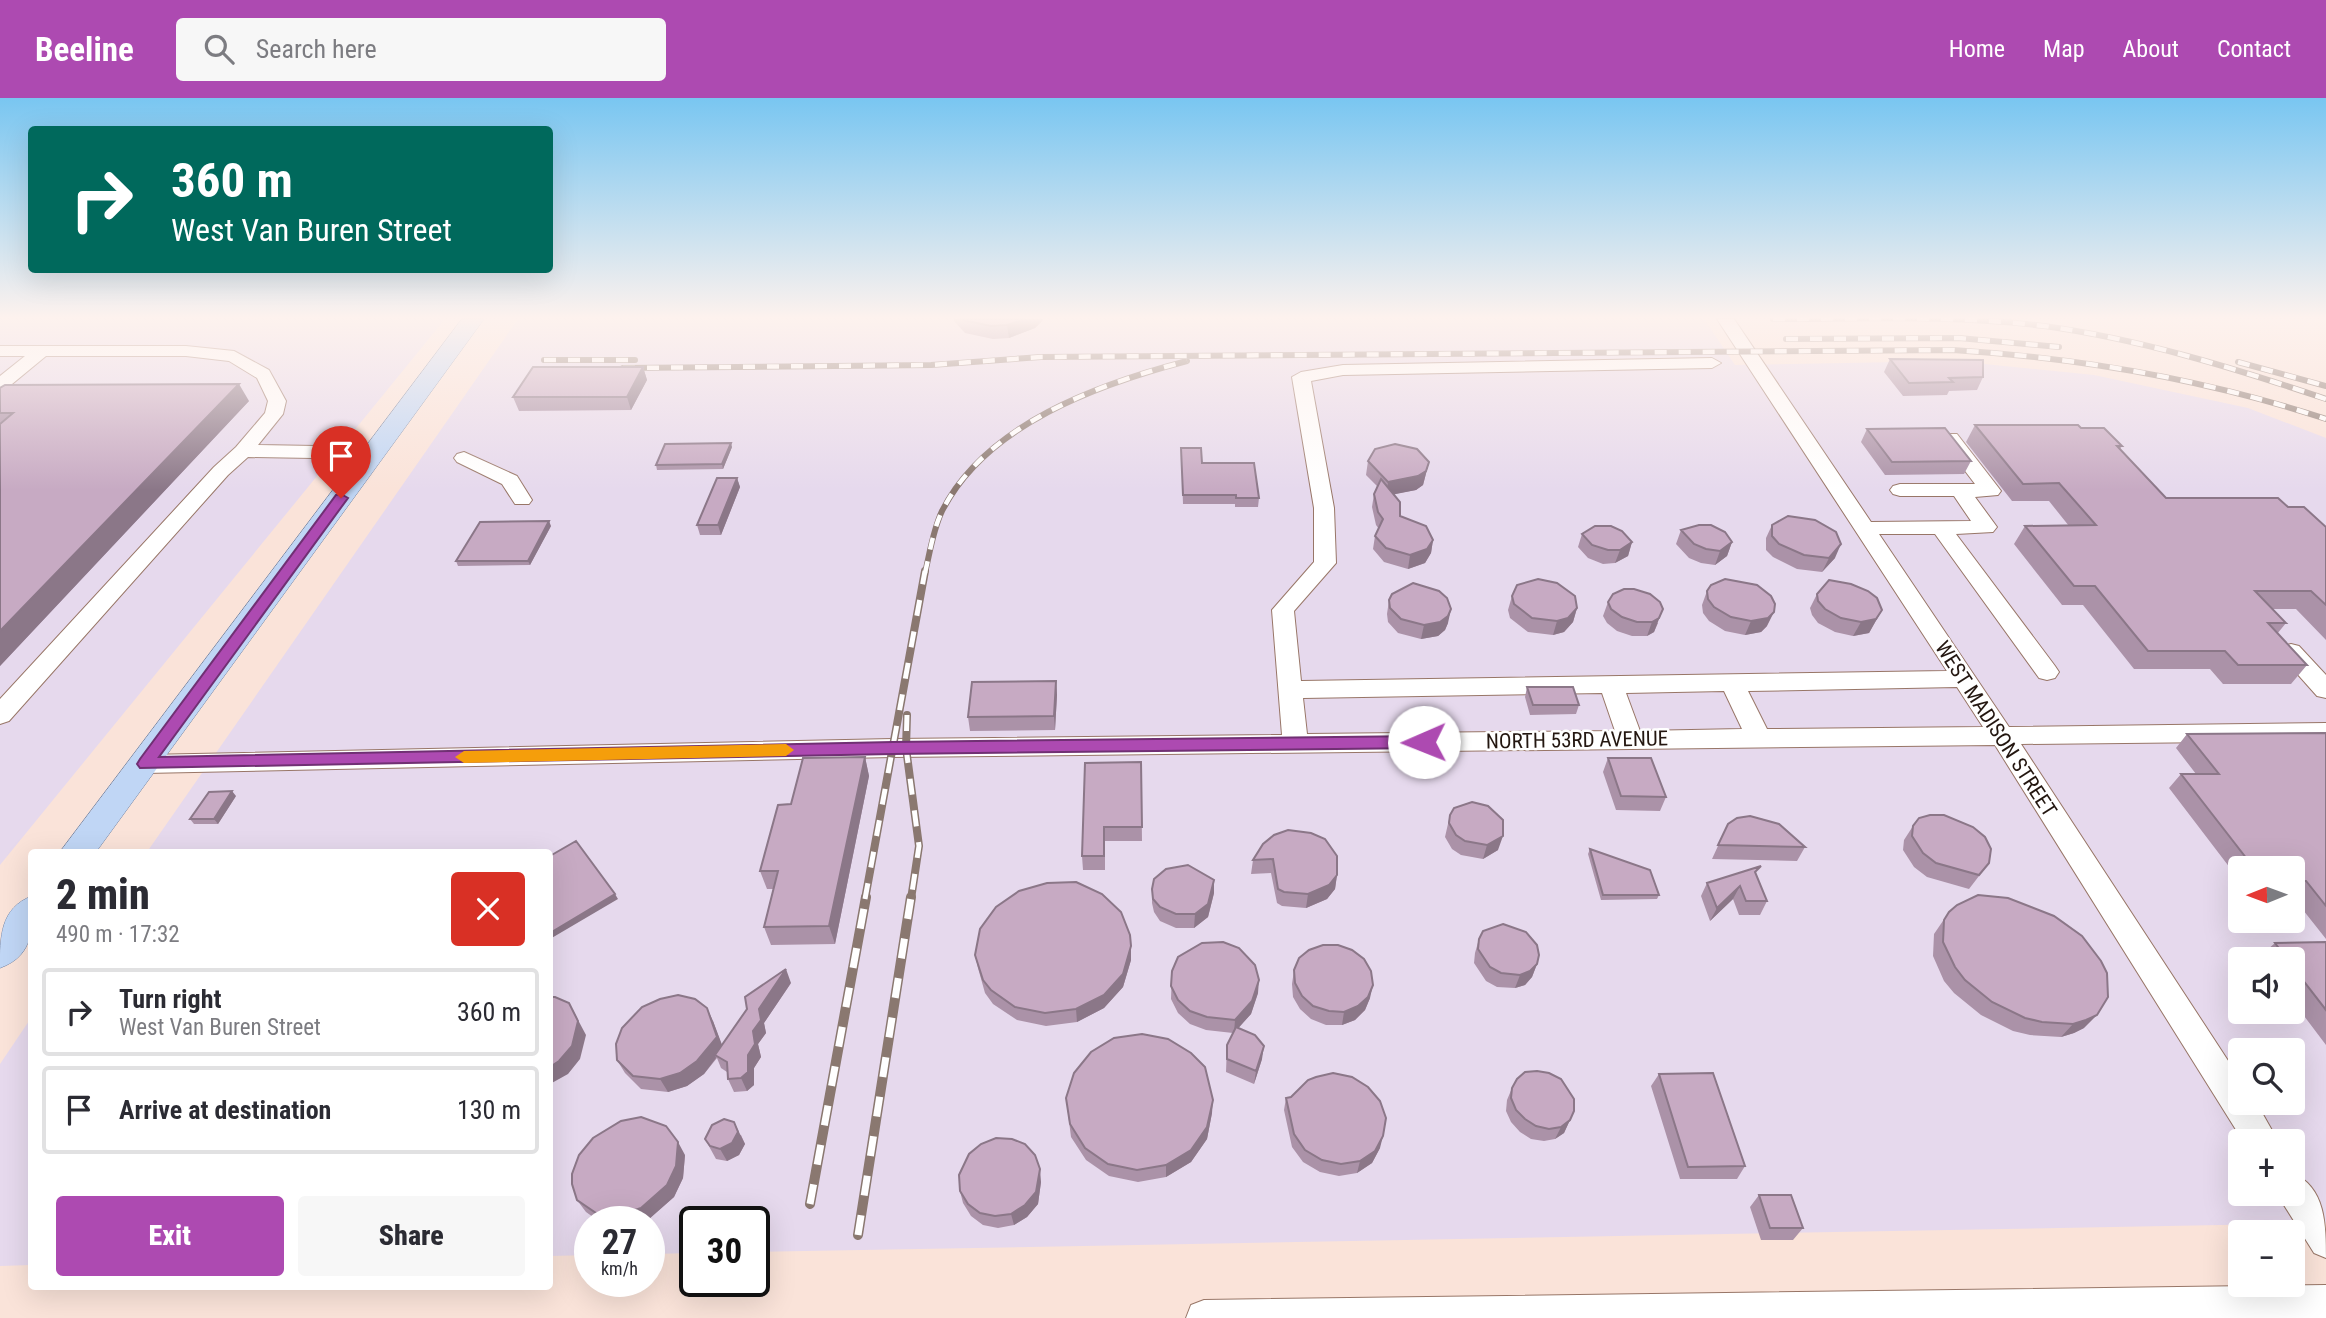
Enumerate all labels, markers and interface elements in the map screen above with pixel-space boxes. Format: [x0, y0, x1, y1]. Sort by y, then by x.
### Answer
search box [176, 18, 666, 81]
text: Beeline [35, 30, 134, 69]
icon: search [200, 30, 238, 68]
text: Search here [256, 34, 377, 64]
text: Home [1949, 35, 2005, 63]
text: Map [2043, 35, 2085, 63]
text: About [2123, 35, 2179, 63]
text: Contact [2217, 35, 2291, 63]
text: 360 m [171, 152, 293, 209]
icon: right [56, 154, 147, 245]
text: West Van Buren Street [171, 211, 452, 249]
pin [311, 426, 371, 498]
icon: arrive [322, 437, 360, 475]
street label: WEST MADISON STREET [1930, 637, 2062, 821]
position arrow [1387, 705, 1461, 779]
street label: NORTH 53RD AVENUE [1486, 726, 1668, 754]
north arrow [2228, 856, 2305, 933]
map controls [2228, 856, 2305, 1297]
text: 2 min [56, 870, 150, 919]
button: close [451, 872, 525, 946]
text: 490 m · 17:32 [56, 921, 180, 948]
button: sound [2228, 947, 2305, 1024]
text: Turn right [119, 984, 221, 1014]
icon: right [60, 993, 98, 1031]
text: 360 m [457, 997, 521, 1027]
text: West Van Buren Street [119, 1014, 321, 1041]
button: search [2228, 1038, 2305, 1115]
icon: arrive [60, 1091, 98, 1129]
text: Arrive at destination [119, 1095, 331, 1125]
text: 130 m [457, 1095, 521, 1125]
button: + [2228, 1129, 2305, 1206]
button: Exit [56, 1196, 284, 1276]
button: Share [298, 1196, 525, 1276]
speed limit sign: 30 [679, 1206, 770, 1297]
button: − [2228, 1220, 2305, 1297]
text: 27 [602, 1222, 637, 1263]
text: km/h [601, 1258, 638, 1279]

